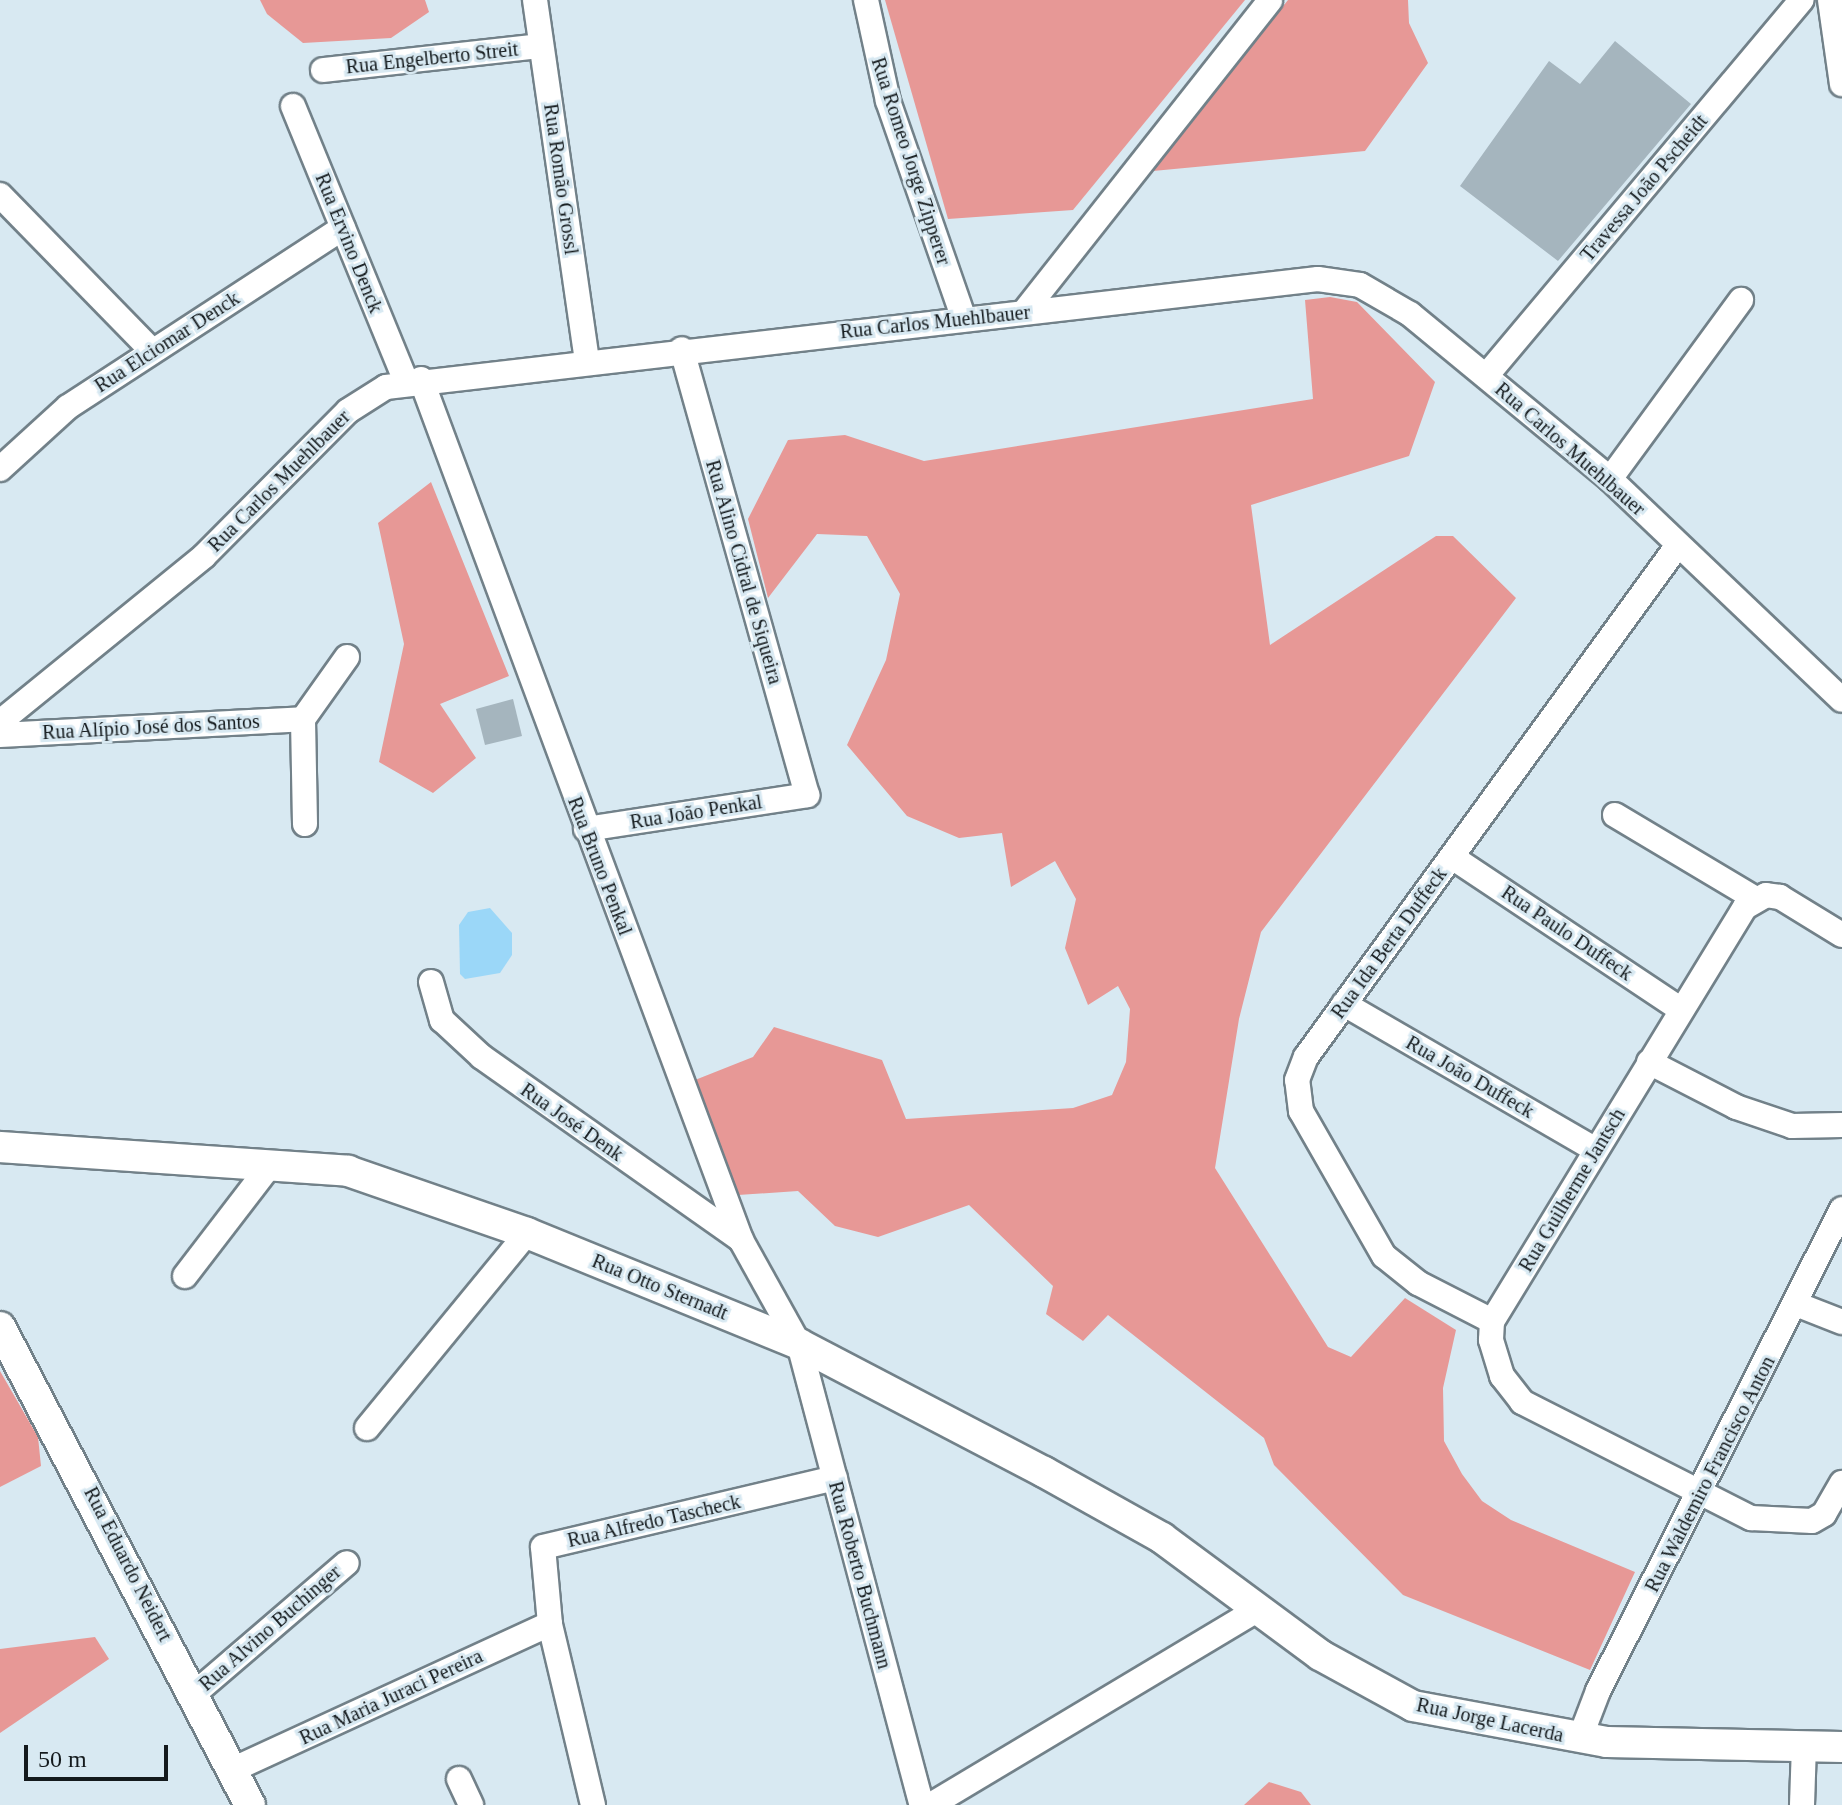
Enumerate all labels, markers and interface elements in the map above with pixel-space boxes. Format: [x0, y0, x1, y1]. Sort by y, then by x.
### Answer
street label: Rua Engelberto Streit [345, 37, 519, 79]
street label: Rua Romeo Jorge Zipperer [866, 54, 956, 268]
street label: Rua Romão Grossl [539, 102, 583, 256]
street label: Travessa João Pscheidt [1575, 110, 1713, 266]
street label: Rua Ervino Denck [310, 170, 388, 316]
street label: Rua Elciomar Denck [90, 286, 244, 398]
street label: Rua Carlos Muehlbauer [839, 300, 1031, 344]
street label: Rua Carlos Muehlbauer [1490, 377, 1650, 521]
street label: Rua Carlos Muehlbauer [203, 405, 355, 557]
street label: Rua Alino Cidral de Siqueira [700, 457, 788, 687]
street label: Rua Alípio José dos Santos [41, 709, 261, 745]
street label: Rua João Penkal [628, 790, 764, 834]
street label: Rua Bruno Penkal [563, 793, 637, 939]
street label: Rua Ida Berta Duffeck [1326, 863, 1452, 1023]
street label: Rua Paulo Duffeck [1497, 880, 1637, 986]
street label: Rua João Duffeck [1402, 1031, 1538, 1123]
street label: Rua José Denk [516, 1078, 628, 1166]
street label: Rua Guilherme Jantsch [1514, 1104, 1630, 1276]
street label: Rua Otto Sternadt [589, 1249, 731, 1325]
street label: Rua Waldemiro Francisco Anton [1640, 1351, 1780, 1597]
street label: Rua Roberto Buchmann [823, 1479, 897, 1671]
street label: Rua Eduardo Neidert [79, 1483, 177, 1645]
street label: Rua Alfredo Tascheck [564, 1489, 744, 1553]
street label: Rua Alvino Buchinger [194, 1560, 346, 1696]
street label: Rua Maria Juraci Pereira [296, 1644, 486, 1750]
street label: Rua Jorge Lacerda [1414, 1693, 1566, 1747]
scale bar [28, 1729, 172, 1779]
text: 50 m [38, 1746, 87, 1772]

